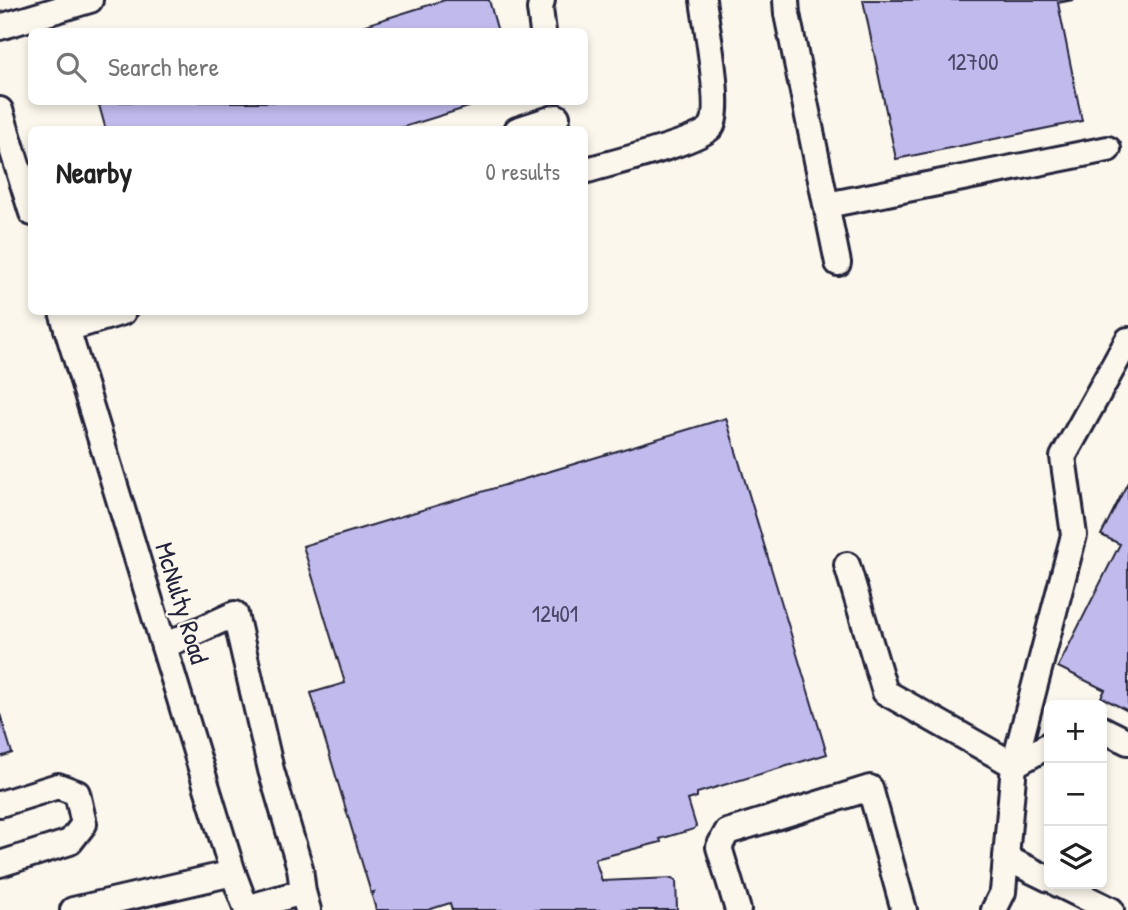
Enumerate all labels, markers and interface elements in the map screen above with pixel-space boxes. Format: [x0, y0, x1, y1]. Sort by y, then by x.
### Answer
search box [28, 28, 588, 105]
house number: 12700 [947, 46, 999, 77]
icon: search [52, 48, 90, 86]
text: Search here [108, 49, 219, 84]
text: Nearby [56, 152, 132, 192]
text: 0 results [485, 156, 560, 187]
street label: McNulty Road [147, 538, 218, 668]
house number: 12401 [532, 598, 578, 629]
map controls [1044, 700, 1107, 889]
button: + [1044, 700, 1107, 763]
button: − [1044, 763, 1107, 826]
button: layers [1044, 826, 1107, 889]

